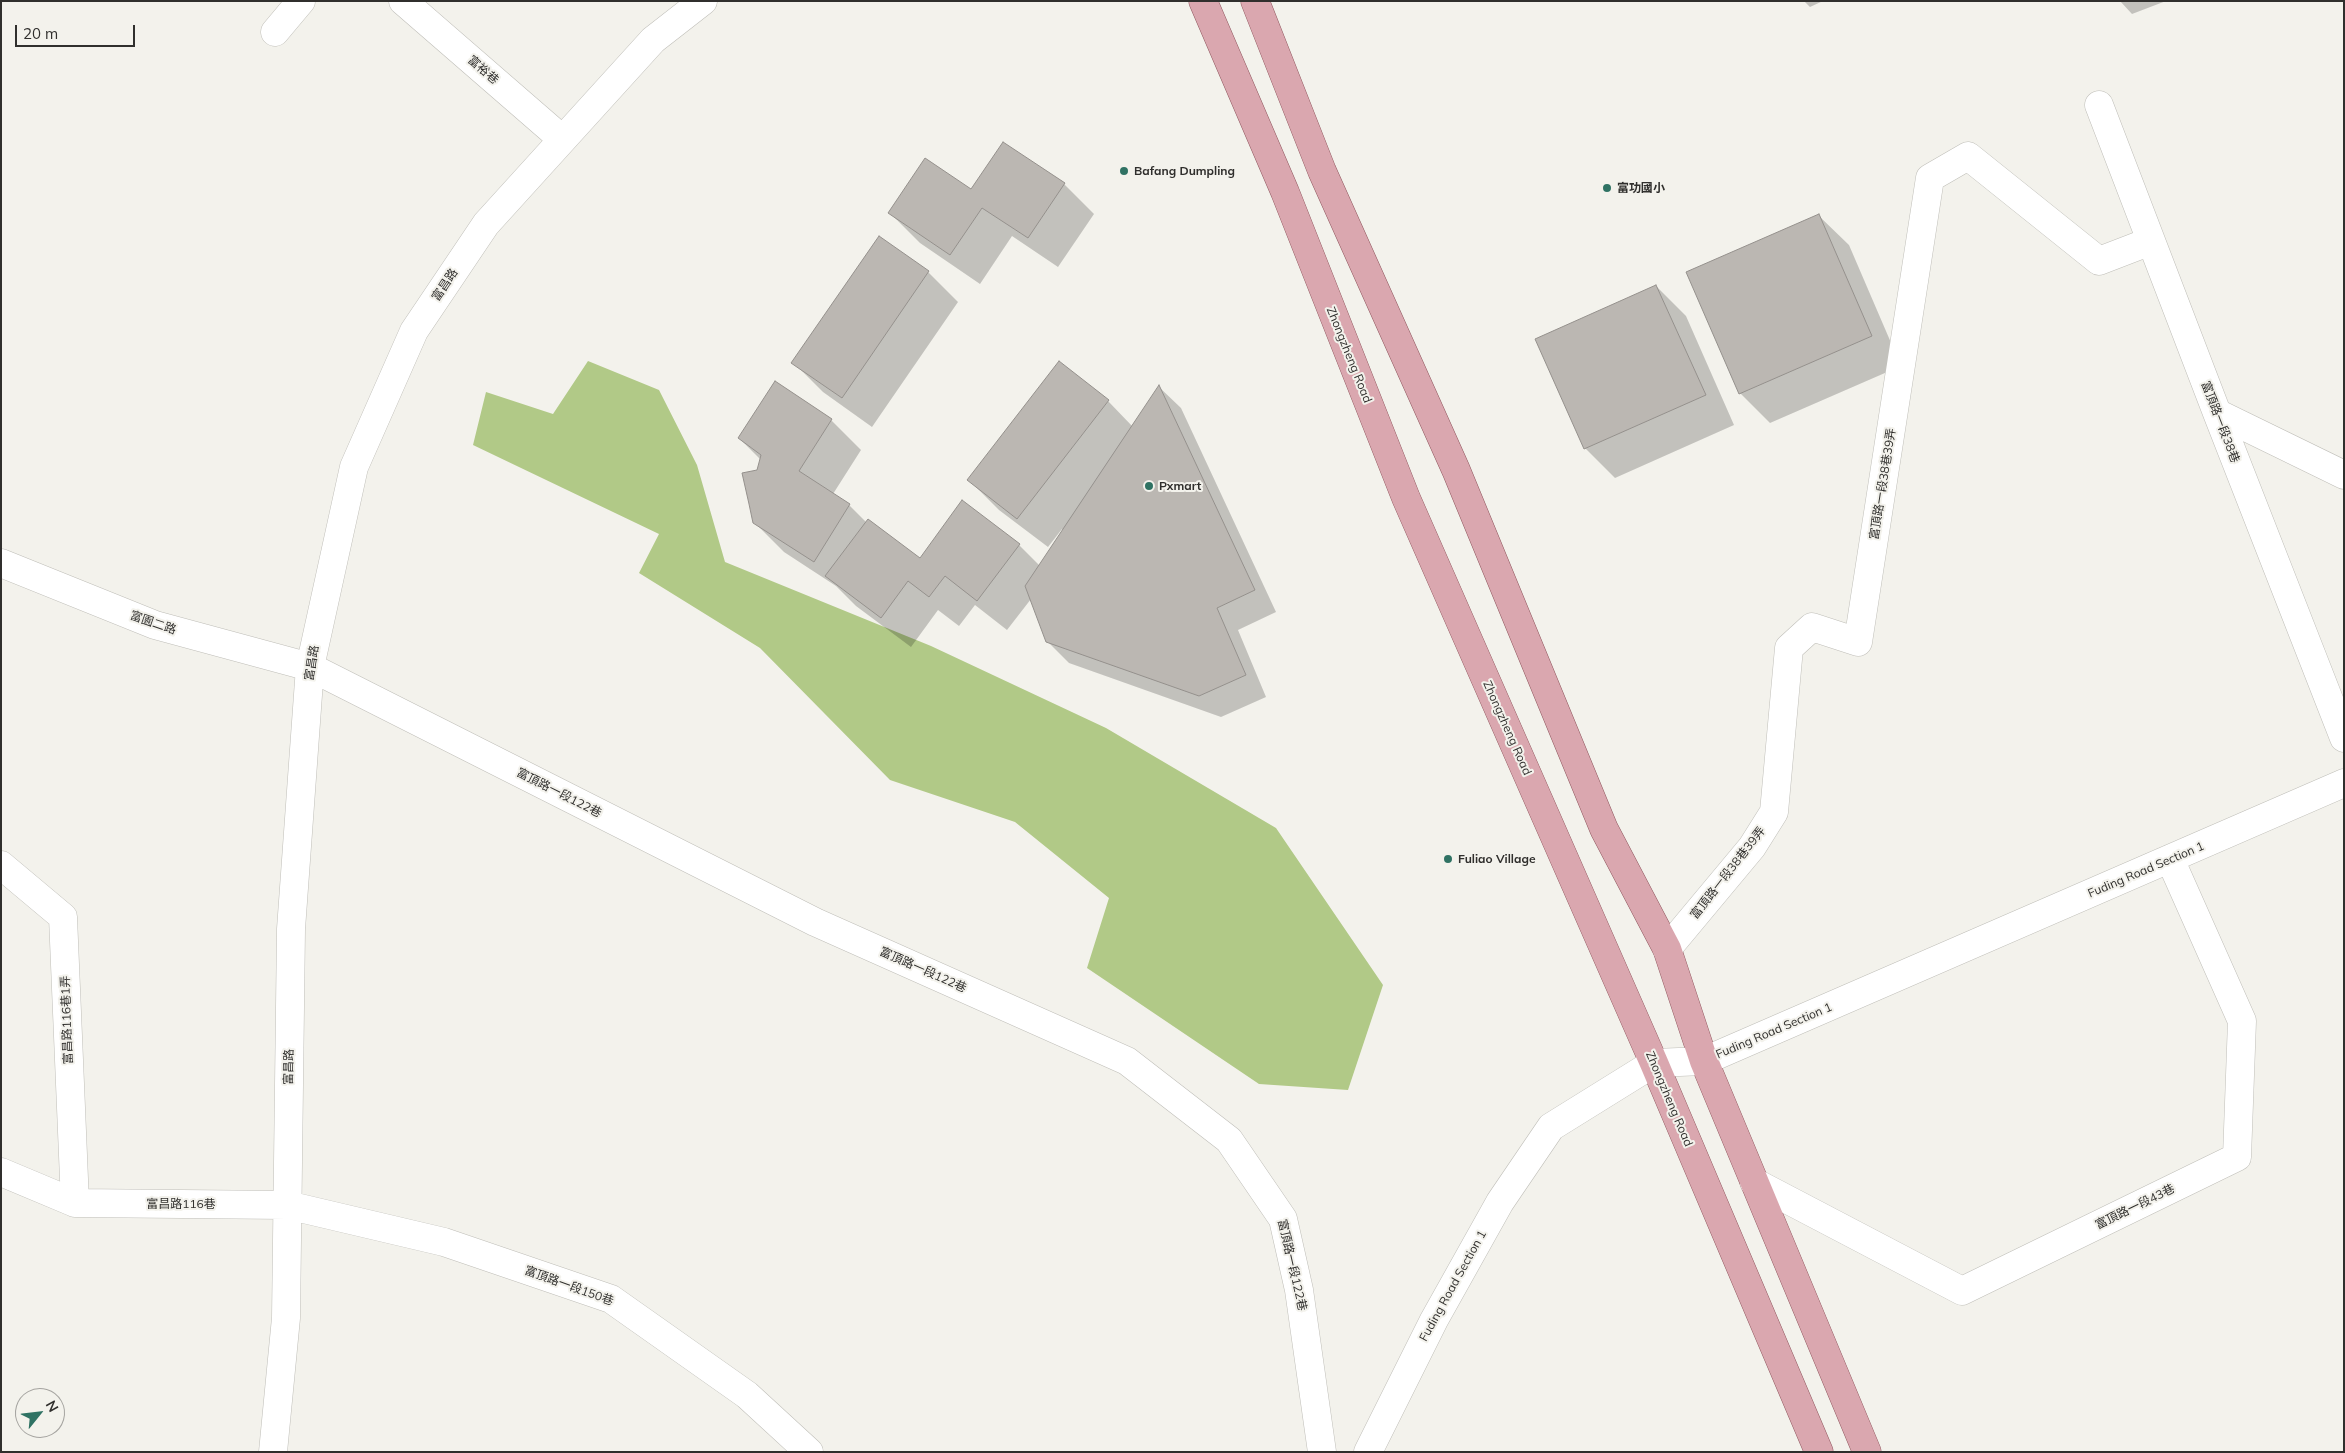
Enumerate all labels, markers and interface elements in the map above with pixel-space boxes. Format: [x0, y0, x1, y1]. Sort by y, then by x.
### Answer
scale bar [18, 15, 138, 47]
text: 20 m [23, 24, 58, 43]
street label: 富裕巷 [465, 53, 501, 87]
place label: Bafang Dumpling [1134, 164, 1235, 178]
marker: Bafang Dumpling [1118, 165, 1130, 177]
place label: 富功國小 [1617, 181, 1665, 195]
marker: 富功國小 [1601, 182, 1613, 194]
street label: 富昌路 [429, 266, 461, 304]
street label: Zhongzheng Road [1323, 305, 1375, 405]
street label: 富頂路一段38巷 [2198, 379, 2242, 465]
street label: 富頂路一段38巷39弄 [1867, 427, 1899, 541]
place label: Pxmart [1159, 479, 1201, 493]
marker: Pxmart [1143, 480, 1155, 492]
street label: 富園二路 [128, 608, 178, 638]
street label: 富昌路 [302, 644, 322, 682]
street label: Zhongzheng Road [1480, 679, 1534, 777]
street label: 富頂路一段122巷 [514, 765, 604, 821]
street label: 富頂路一段38巷39弄 [1688, 824, 1768, 922]
street label: Fuding Road Section 1 [2086, 839, 2206, 901]
place label: Fuliao Village [1458, 852, 1535, 866]
marker: Fuliao Village [1442, 853, 1454, 865]
street label: 富頂路一段122巷 [877, 944, 969, 996]
street label: 富昌路116巷1弄 [58, 975, 76, 1065]
street label: Fuding Road Section 1 [1714, 1000, 1834, 1062]
street label: 富昌路 [281, 1049, 297, 1085]
street label: Zhongzheng Road [1642, 1049, 1696, 1149]
street label: 富頂路一段43巷 [2093, 1182, 2177, 1232]
street label: 富昌路116巷 [146, 1197, 216, 1211]
street label: 富頂路一段122巷 [1274, 1218, 1310, 1312]
street label: Fuding Road Section 1 [1416, 1228, 1490, 1344]
street label: 富頂路一段150巷 [523, 1263, 615, 1309]
north arrow [15, 1388, 65, 1438]
text: N [42, 1397, 63, 1415]

